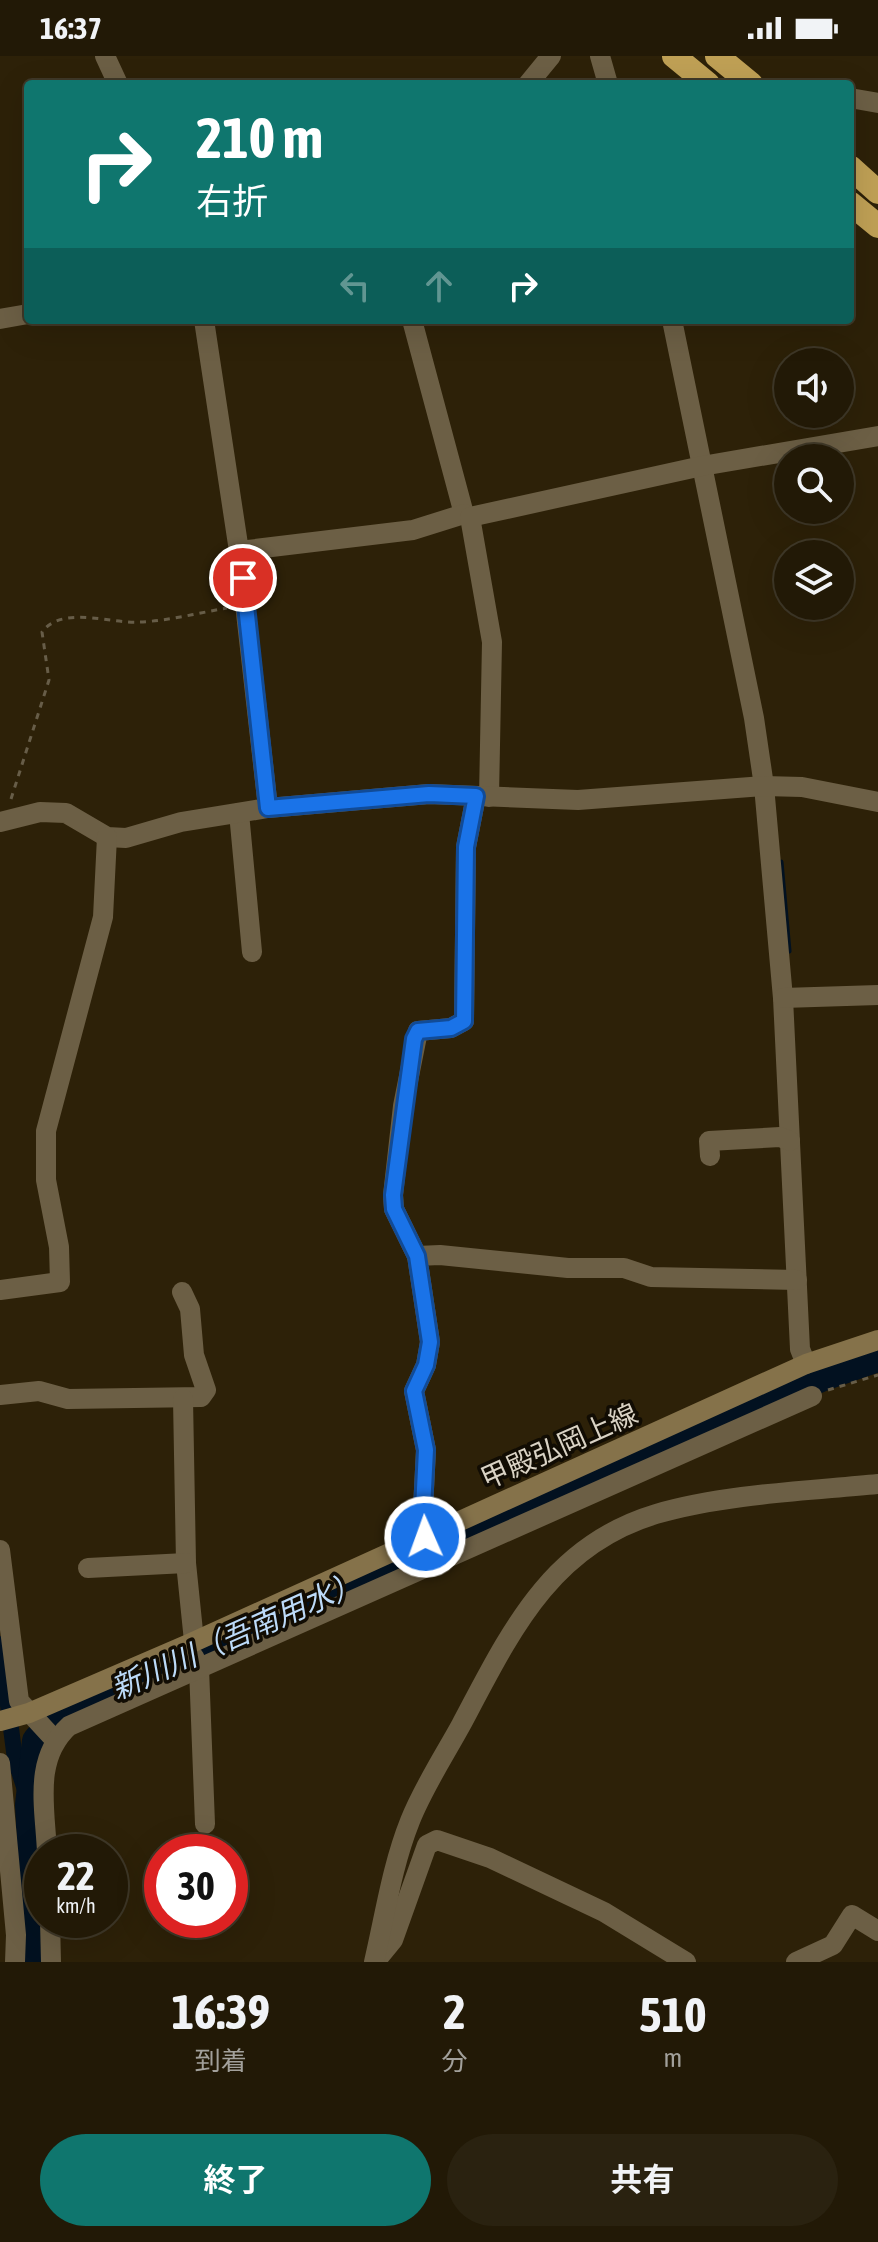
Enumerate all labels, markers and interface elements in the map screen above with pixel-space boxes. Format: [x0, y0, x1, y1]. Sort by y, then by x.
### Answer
text: 16:37 [40, 11, 102, 45]
text: 210 m [196, 106, 323, 170]
icon: right [64, 112, 168, 216]
text: 右折 [196, 180, 268, 222]
icon: left [333, 264, 377, 308]
icon: ahead [417, 264, 461, 308]
icon: right [501, 264, 545, 308]
map controls [774, 348, 854, 620]
button: sound [774, 348, 854, 428]
button: search [774, 444, 854, 524]
button: layers [774, 540, 854, 620]
pin [209, 544, 277, 612]
icon: arrive [221, 556, 265, 600]
street label: 甲殿弘岡上線 [476, 1397, 642, 1495]
position arrow [383, 1495, 467, 1579]
water label: 新川川（吾南用水） [105, 1565, 366, 1706]
speed limit sign: 30 [144, 1834, 248, 1938]
text: 22 [57, 1853, 95, 1898]
text: km/h [56, 1894, 96, 1917]
text: 16:39 [171, 1984, 270, 2039]
text: 2 [443, 1984, 466, 2039]
text: 510 [639, 1987, 707, 2042]
text: m [663, 2043, 682, 2073]
text: 到着 [195, 2046, 247, 2076]
text: 分 [442, 2046, 468, 2076]
button: 終了 [40, 2134, 431, 2226]
button: 共有 [447, 2134, 838, 2226]

